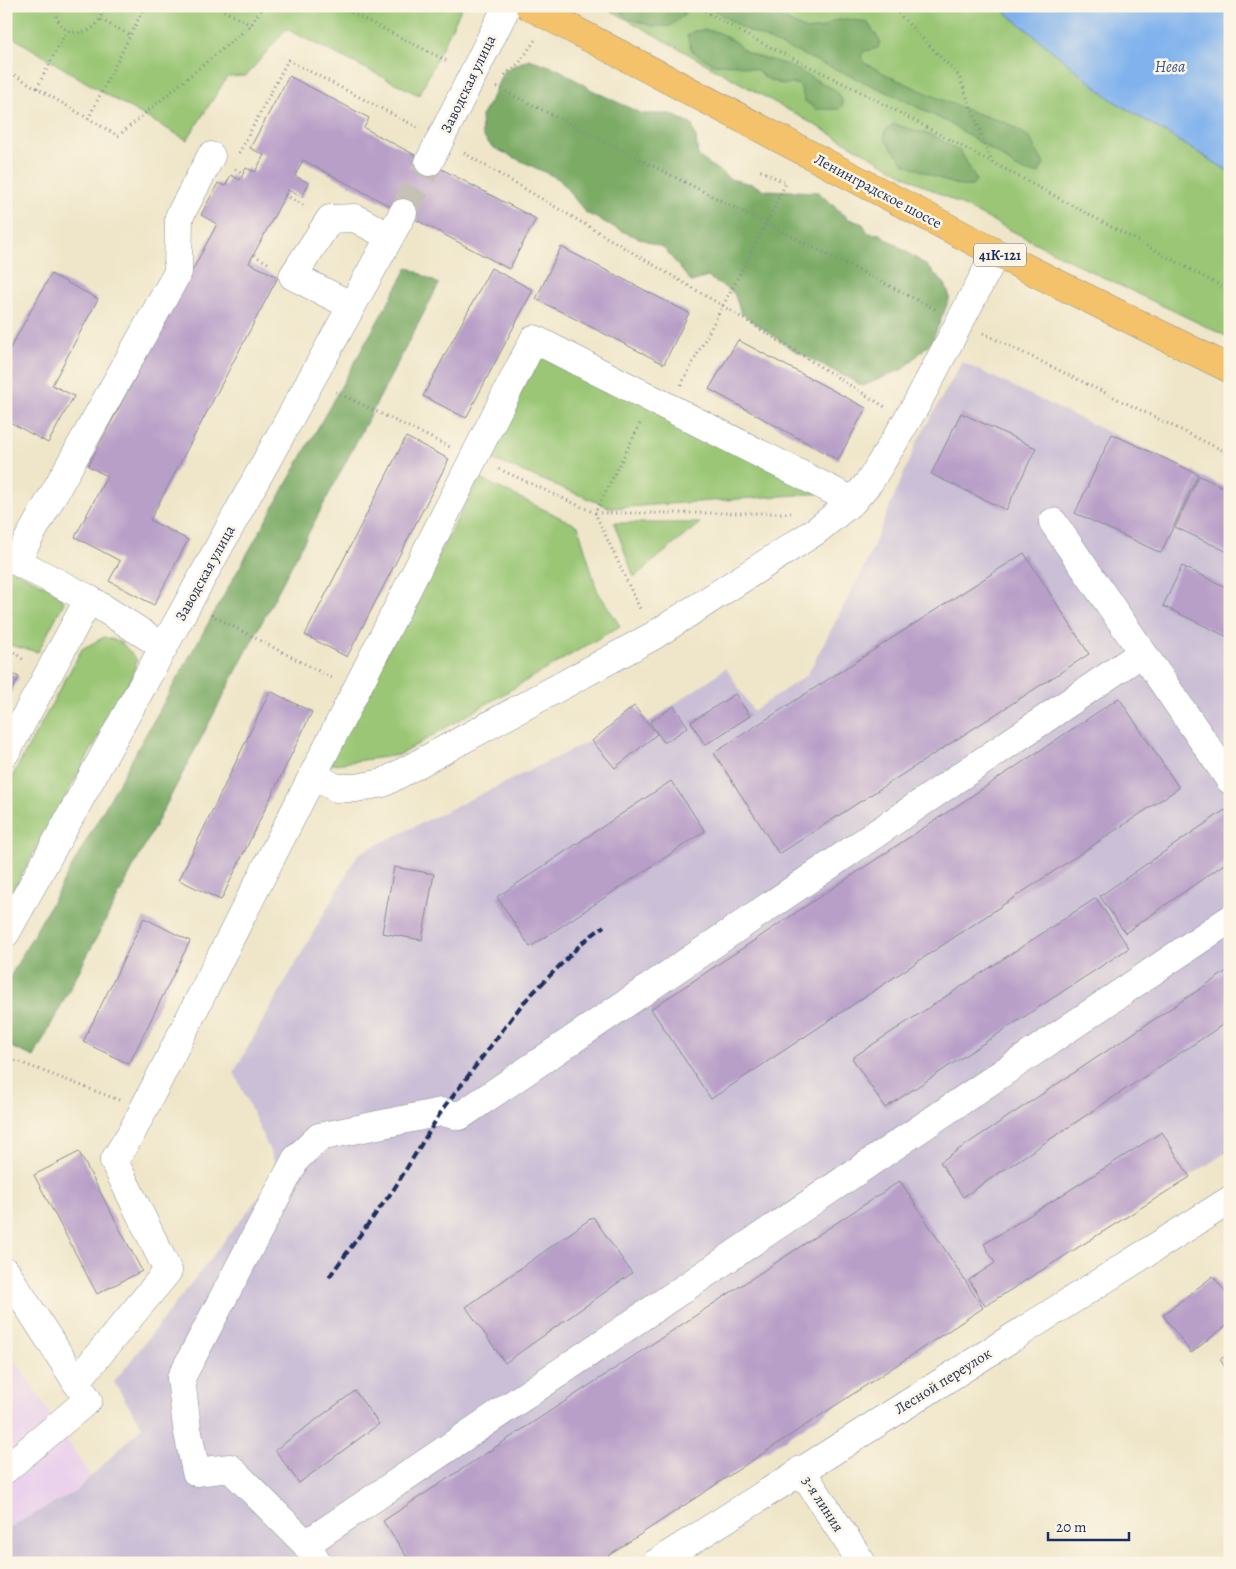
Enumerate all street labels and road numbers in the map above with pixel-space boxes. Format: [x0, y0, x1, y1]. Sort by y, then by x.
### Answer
street label: Заводская улица [436, 32, 500, 136]
street label: Ленинградское шоссе [811, 149, 945, 233]
road number: 41К-121 [974, 244, 1026, 266]
street label: Заводская улица [170, 522, 240, 624]
street label: Лесной переулок [891, 1343, 995, 1419]
street label: 3-я линия [797, 1472, 849, 1536]

